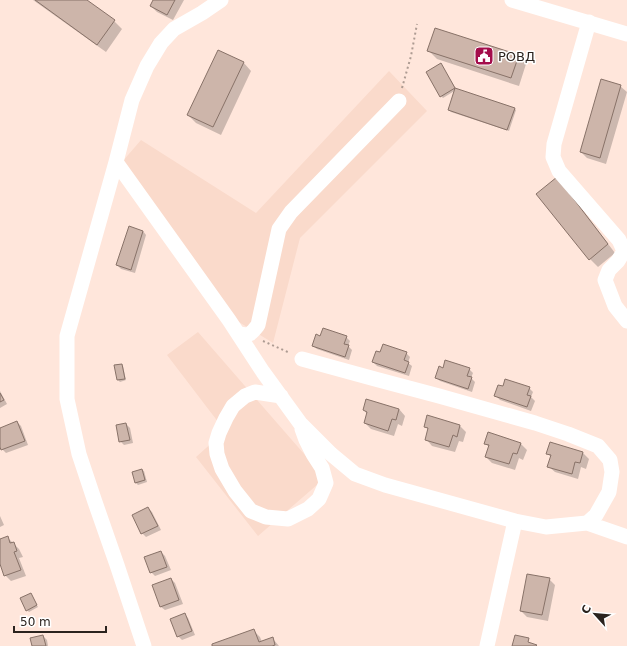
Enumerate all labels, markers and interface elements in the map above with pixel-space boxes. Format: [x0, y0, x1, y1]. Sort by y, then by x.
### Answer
public building icon: РОВД [473, 45, 495, 67]
place label: РОВД [498, 49, 535, 64]
north arrow [575, 594, 615, 634]
text: С [579, 603, 594, 616]
scale bar [14, 608, 106, 634]
text: 50 m [20, 615, 51, 629]

